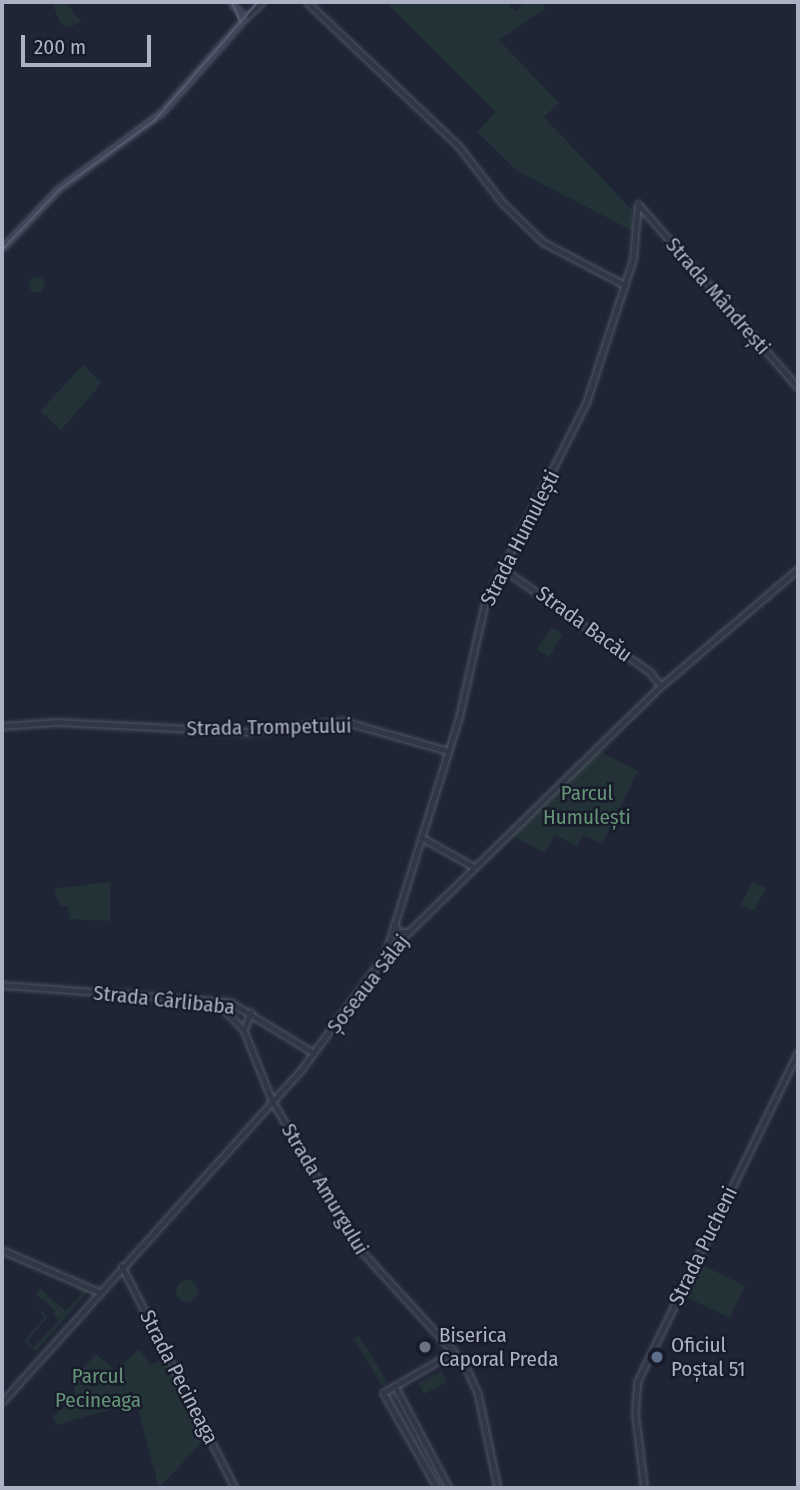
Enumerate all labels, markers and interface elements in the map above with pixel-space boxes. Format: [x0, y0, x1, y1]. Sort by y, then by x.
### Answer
scale bar [24, 21, 154, 65]
text: 200 m [34, 34, 86, 60]
street label: Strada Mândrești [660, 232, 776, 360]
street label: Strada Humulești [475, 466, 565, 610]
street label: Strada Bacău [531, 581, 637, 667]
street label: Strada Trompetului [186, 713, 352, 741]
park label: Parcul Humulești [543, 780, 631, 830]
street label: Șoseaua Sălaj [322, 930, 414, 1038]
street label: Strada Cârlibaba [92, 980, 236, 1020]
street label: Strada Amurgului [276, 1119, 374, 1259]
street label: Strada Pucheni [663, 1183, 743, 1309]
street label: Strada Pecineaga [134, 1306, 224, 1448]
place label: Biserica Caporal Preda [439, 1322, 558, 1372]
place label: Oficiul Poștal 51 [671, 1332, 745, 1382]
marker: Biserica Caporal Preda [417, 1339, 433, 1355]
marker: Oficiul Poștal 51 [649, 1349, 665, 1365]
park label: Parcul Pecineaga [55, 1363, 141, 1413]

